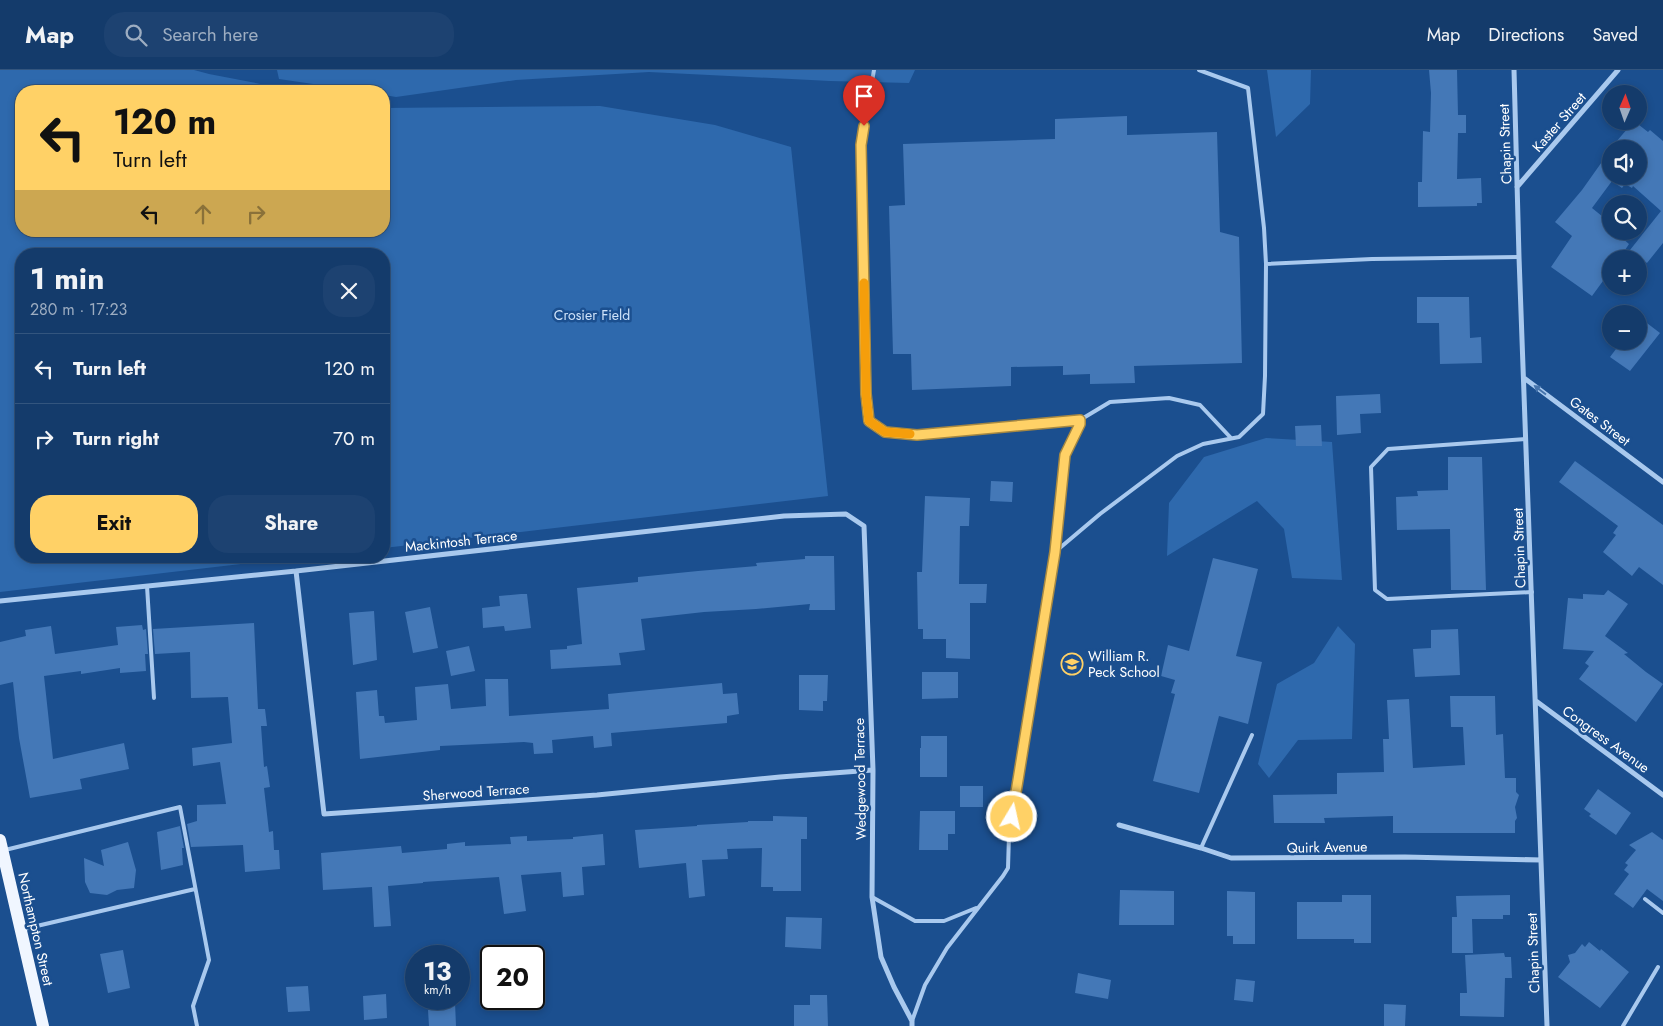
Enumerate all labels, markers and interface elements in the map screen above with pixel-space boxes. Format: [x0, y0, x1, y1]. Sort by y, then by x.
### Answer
search box [104, 12, 454, 57]
text: Map [25, 17, 74, 52]
icon: search [122, 21, 150, 49]
text: Search here [162, 21, 258, 48]
text: Map [1427, 22, 1460, 48]
text: Directions [1488, 22, 1564, 48]
text: Saved [1592, 22, 1638, 48]
pin [843, 75, 885, 126]
icon: arrive [850, 82, 878, 110]
north arrow [1602, 85, 1648, 130]
map controls [1602, 85, 1647, 350]
street label: Kaster Street [1527, 87, 1591, 156]
text: 120 m [113, 97, 216, 147]
street label: Chapin Street [1494, 103, 1516, 184]
icon: left [30, 105, 95, 170]
button: sound [1602, 140, 1647, 185]
text: Turn left [113, 143, 187, 175]
button: search [1602, 195, 1647, 240]
icon: left [136, 200, 164, 228]
icon: ahead [189, 200, 217, 228]
icon: right [242, 200, 270, 228]
button: + [1602, 250, 1647, 295]
text: 1 min [30, 257, 104, 300]
button: close [323, 265, 375, 317]
text: 280 m · 17:23 [30, 298, 127, 321]
park label: Crosier Field [554, 305, 630, 325]
button: − [1602, 305, 1647, 350]
icon: left [30, 355, 58, 383]
text: Turn left [73, 355, 146, 382]
text: 120 m [324, 355, 375, 382]
one-way arrow [1533, 385, 1547, 395]
street label: Gates Street [1565, 392, 1635, 451]
icon: right [30, 425, 58, 453]
text: Turn right [73, 425, 159, 452]
text: 70 m [333, 425, 375, 452]
button: Exit [30, 495, 198, 553]
button: Share [208, 495, 375, 553]
street label: Chapin Street [1508, 507, 1530, 588]
street label: Mackintosh Terrace [404, 525, 518, 557]
place label: William R. Peck School [1088, 646, 1160, 682]
school or university icon: William R. Peck School [1060, 652, 1084, 676]
street label: Congress Avenue [1558, 701, 1654, 777]
street label: Wedgewood Terrace [849, 718, 871, 840]
street label: Sherwood Terrace [422, 778, 530, 806]
position arrow [985, 790, 1037, 842]
street label: Quirk Avenue [1286, 836, 1368, 858]
street label: Northampton Street [13, 870, 59, 988]
street label: Chapin Street [1522, 912, 1544, 993]
speed limit sign: 20 [480, 945, 545, 1010]
text: 13 [423, 953, 452, 989]
text: km/h [424, 981, 451, 999]

